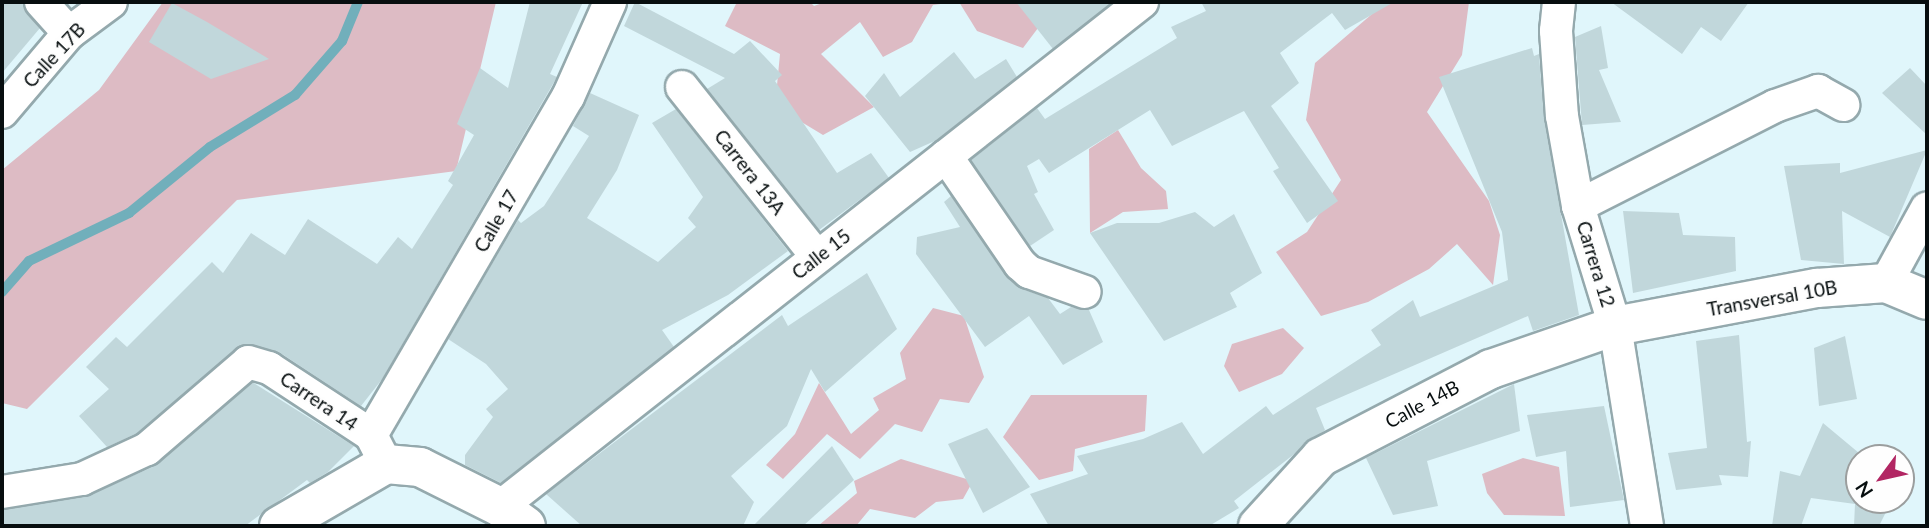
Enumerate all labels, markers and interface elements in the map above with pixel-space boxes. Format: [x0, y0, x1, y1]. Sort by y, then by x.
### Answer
street label: Calle 17B [18, 18, 90, 92]
street label: Carrera 13A [710, 125, 790, 219]
street label: Calle 17 [469, 186, 523, 256]
street label: Carrera 12 [1572, 218, 1620, 310]
street label: Calle 15 [787, 224, 855, 284]
street label: Transversal 10B [1705, 275, 1839, 321]
street label: Carrera 14 [276, 367, 362, 435]
street label: Calle 14B [1381, 375, 1463, 433]
north arrow [1845, 444, 1915, 514]
text: N [1850, 477, 1877, 502]

